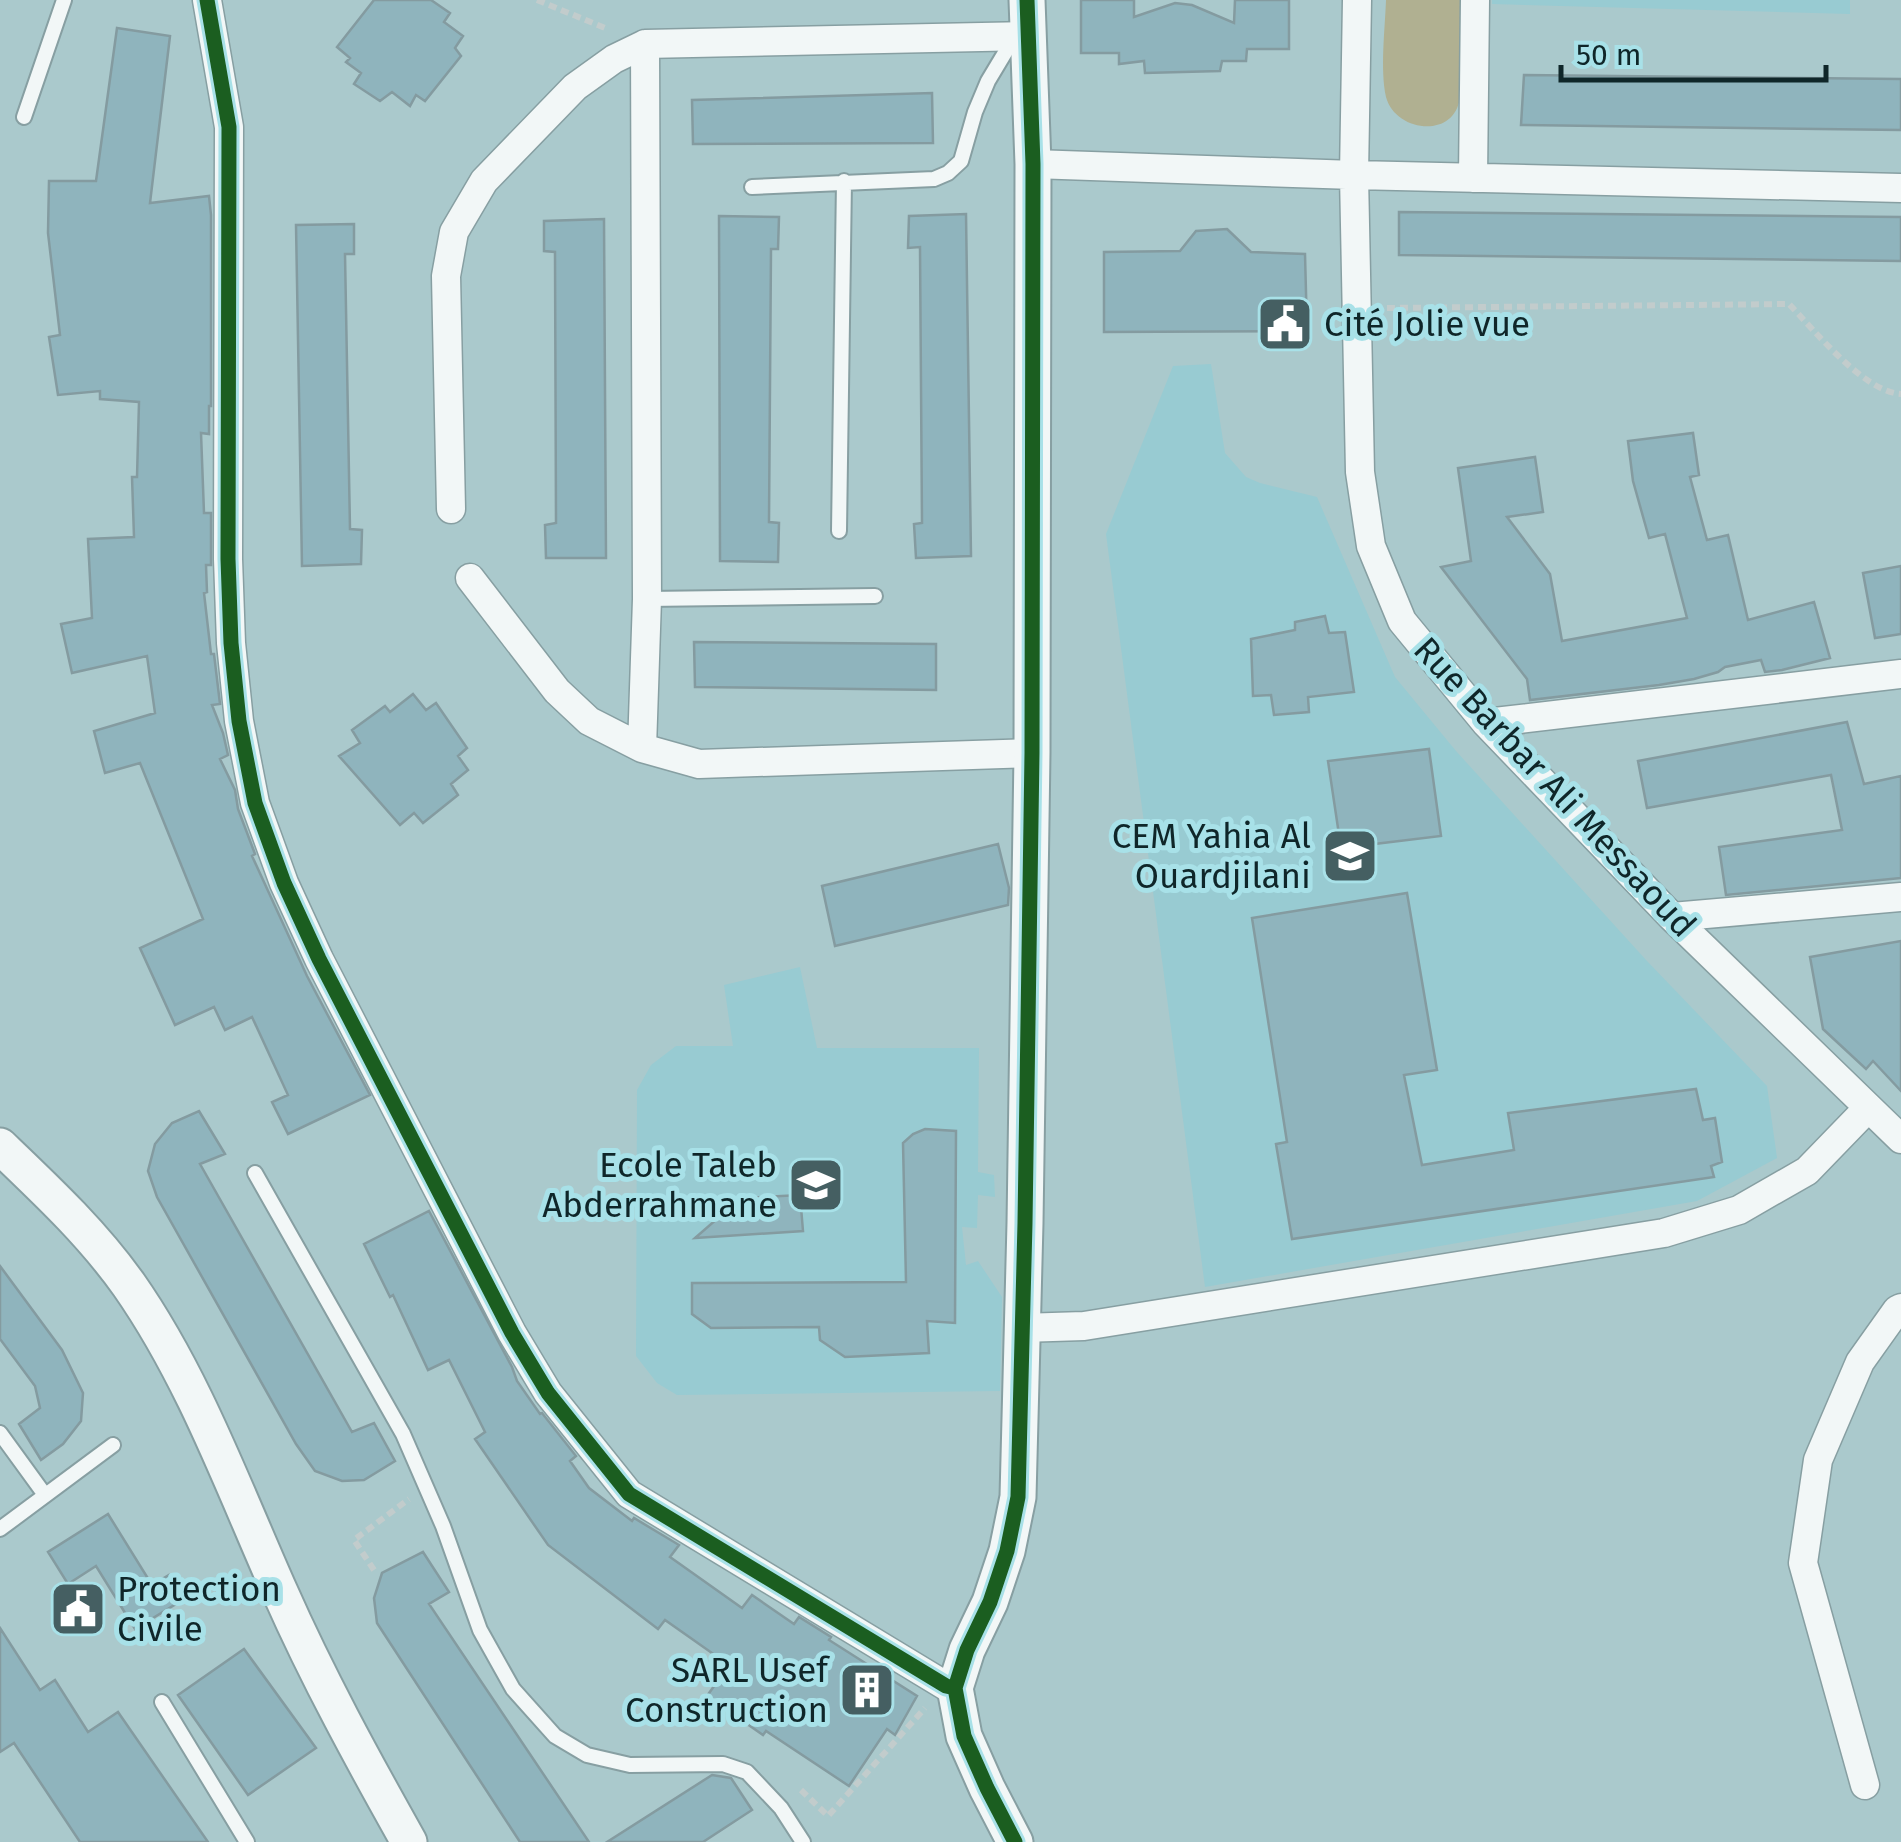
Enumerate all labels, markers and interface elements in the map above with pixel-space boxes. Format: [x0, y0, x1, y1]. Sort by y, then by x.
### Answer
scale bar [1561, 20, 1826, 82]
text: 50 m [1576, 37, 1641, 73]
public building icon: Cité Jolie vue [1255, 294, 1315, 354]
place label: Cité Jolie vue [1324, 303, 1530, 345]
street label: Rue Barbar Ali Messaoud [1405, 628, 1705, 946]
place label: CEM Yahia Al Ouardjilani [1112, 815, 1311, 897]
school or university icon: CEM Yahia Al Ouardjilani [1320, 826, 1380, 886]
place label: Ecole Taleb Abderrahmane [542, 1144, 777, 1226]
school or university icon: Ecole Taleb Abderrahmane [786, 1155, 846, 1215]
place label: Protection Civile [117, 1568, 281, 1650]
public building icon: Protection Civile [48, 1579, 108, 1639]
place label: SARL Usef Construction [625, 1649, 830, 1731]
building icon: SARL Usef Construction [837, 1660, 897, 1720]

